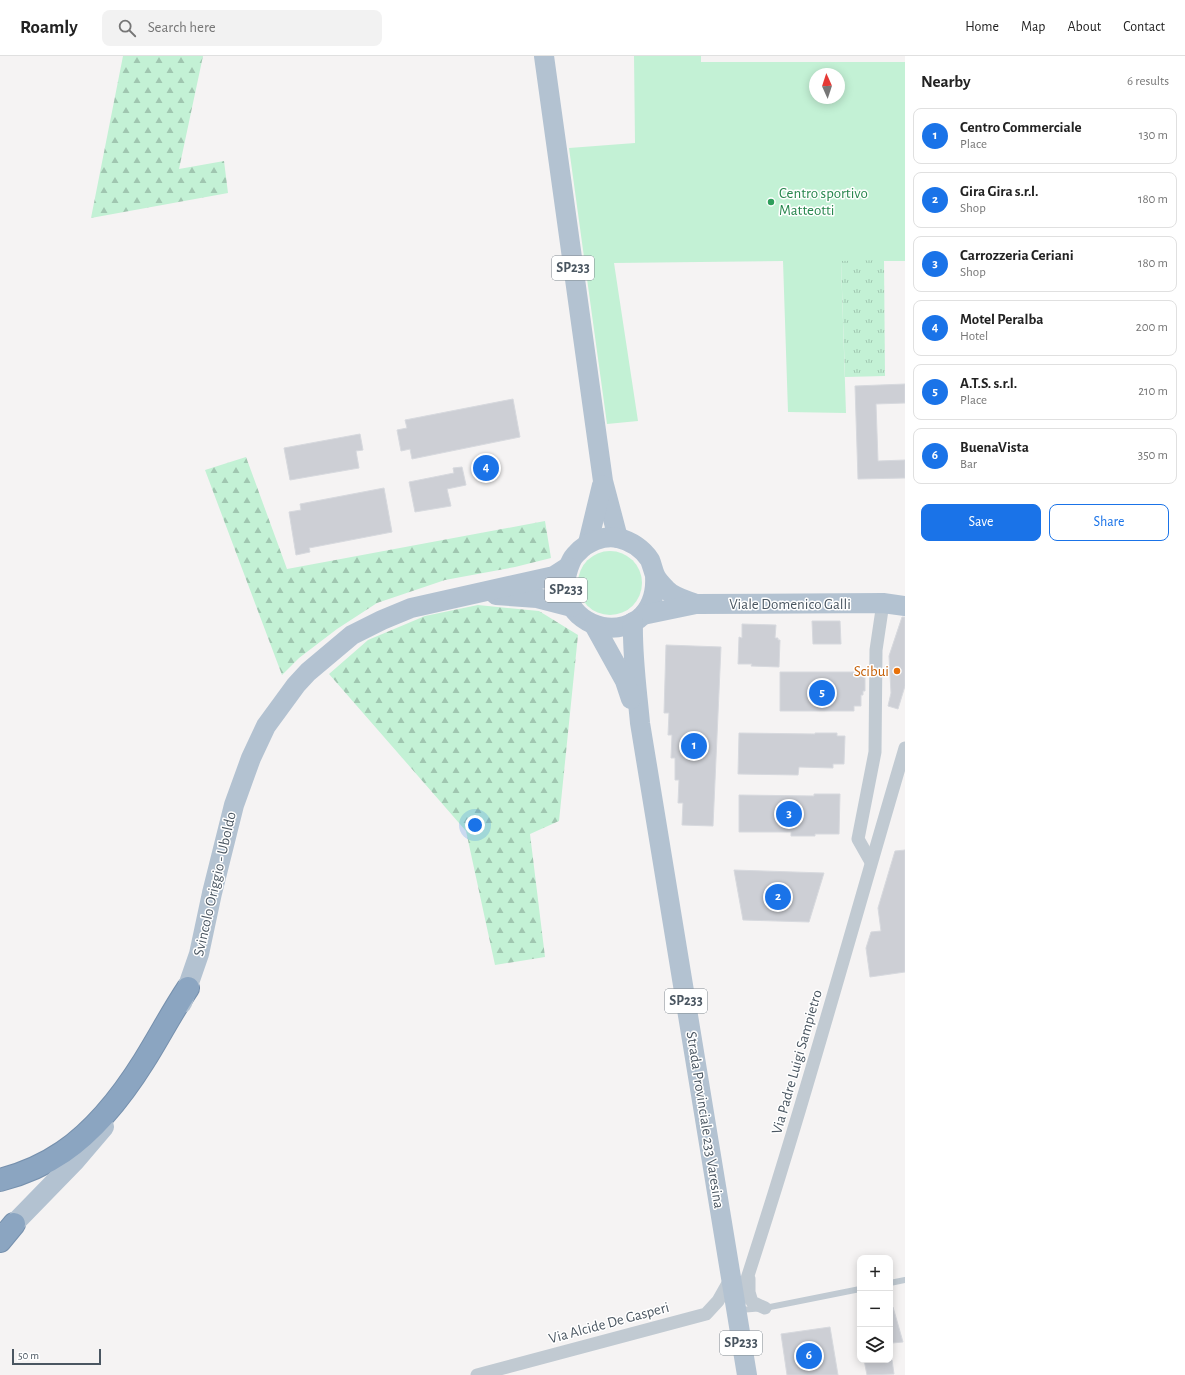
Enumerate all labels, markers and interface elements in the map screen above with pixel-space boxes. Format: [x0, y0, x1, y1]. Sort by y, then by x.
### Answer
search box [102, 10, 382, 46]
icon: search [116, 17, 138, 39]
text: Roamly [20, 18, 78, 37]
text: Search here [148, 20, 216, 35]
text: Home [965, 20, 999, 34]
text: Map [1021, 20, 1045, 34]
text: About [1067, 20, 1101, 34]
text: Contact [1123, 20, 1165, 34]
north arrow [809, 68, 845, 104]
text: Nearby [921, 73, 971, 90]
text: 6 results [1127, 75, 1169, 88]
text: Centro Commerciale [960, 120, 1082, 135]
text: 1 [933, 129, 937, 142]
text: 130 m [1139, 129, 1168, 142]
text: Place [960, 138, 987, 151]
text: Gira Gira s.r.l. [960, 184, 1038, 199]
place label: Centro sportivo Matteotti [779, 186, 868, 218]
text: 2 [932, 193, 938, 206]
text: 180 m [1138, 193, 1168, 206]
marker: Centro sportivo Matteotti [766, 197, 776, 207]
text: Shop [960, 202, 986, 215]
text: Carrozzeria Ceriani [960, 248, 1074, 263]
road number: SP233 [552, 256, 594, 280]
text: 3 [932, 257, 938, 270]
text: 180 m [1138, 257, 1168, 270]
text: Shop [960, 266, 986, 279]
text: Motel Peralba [960, 312, 1044, 327]
text: 4 [932, 321, 938, 334]
text: 200 m [1136, 321, 1168, 334]
text: Hotel [960, 330, 988, 343]
text: A.T.S. s.r.l. [960, 376, 1017, 391]
text: 5 [932, 385, 938, 398]
text: 210 m [1138, 385, 1168, 398]
text: Place [960, 394, 987, 407]
text: BuenaVista [960, 440, 1029, 455]
text: 6 [932, 449, 938, 462]
text: 350 m [1138, 449, 1168, 462]
pin: 4 [473, 453, 499, 483]
text: Bar [960, 458, 977, 471]
button: Save [921, 504, 1041, 541]
button: Share [1049, 504, 1169, 541]
road number: SP233 [545, 578, 587, 602]
street label: Viale Domenico Galli [729, 597, 851, 612]
place label: Scibui [854, 664, 889, 679]
marker: Scibui [892, 666, 902, 676]
pin: 5 [809, 678, 835, 708]
pin: 1 [681, 731, 707, 761]
pin: 3 [776, 799, 802, 829]
street label: Svincolo Origgio - Uboldo [191, 810, 239, 958]
your location [465, 815, 485, 835]
pin: 2 [765, 882, 791, 912]
street label: Via Padre Luigi Sampietro [769, 988, 825, 1136]
road number: SP233 [665, 989, 707, 1013]
street label: Strada Provinciale 233 Varesina [684, 1030, 726, 1210]
map controls [857, 1255, 893, 1363]
button: + [857, 1255, 893, 1291]
button: − [857, 1291, 893, 1327]
street label: Via Alcide De Gasperi [547, 1300, 671, 1346]
button: layers [857, 1327, 893, 1363]
road number: SP233 [720, 1331, 762, 1355]
pin: 6 [796, 1341, 822, 1371]
scale bar [12, 1347, 101, 1366]
text: 50 m [18, 1350, 39, 1361]

